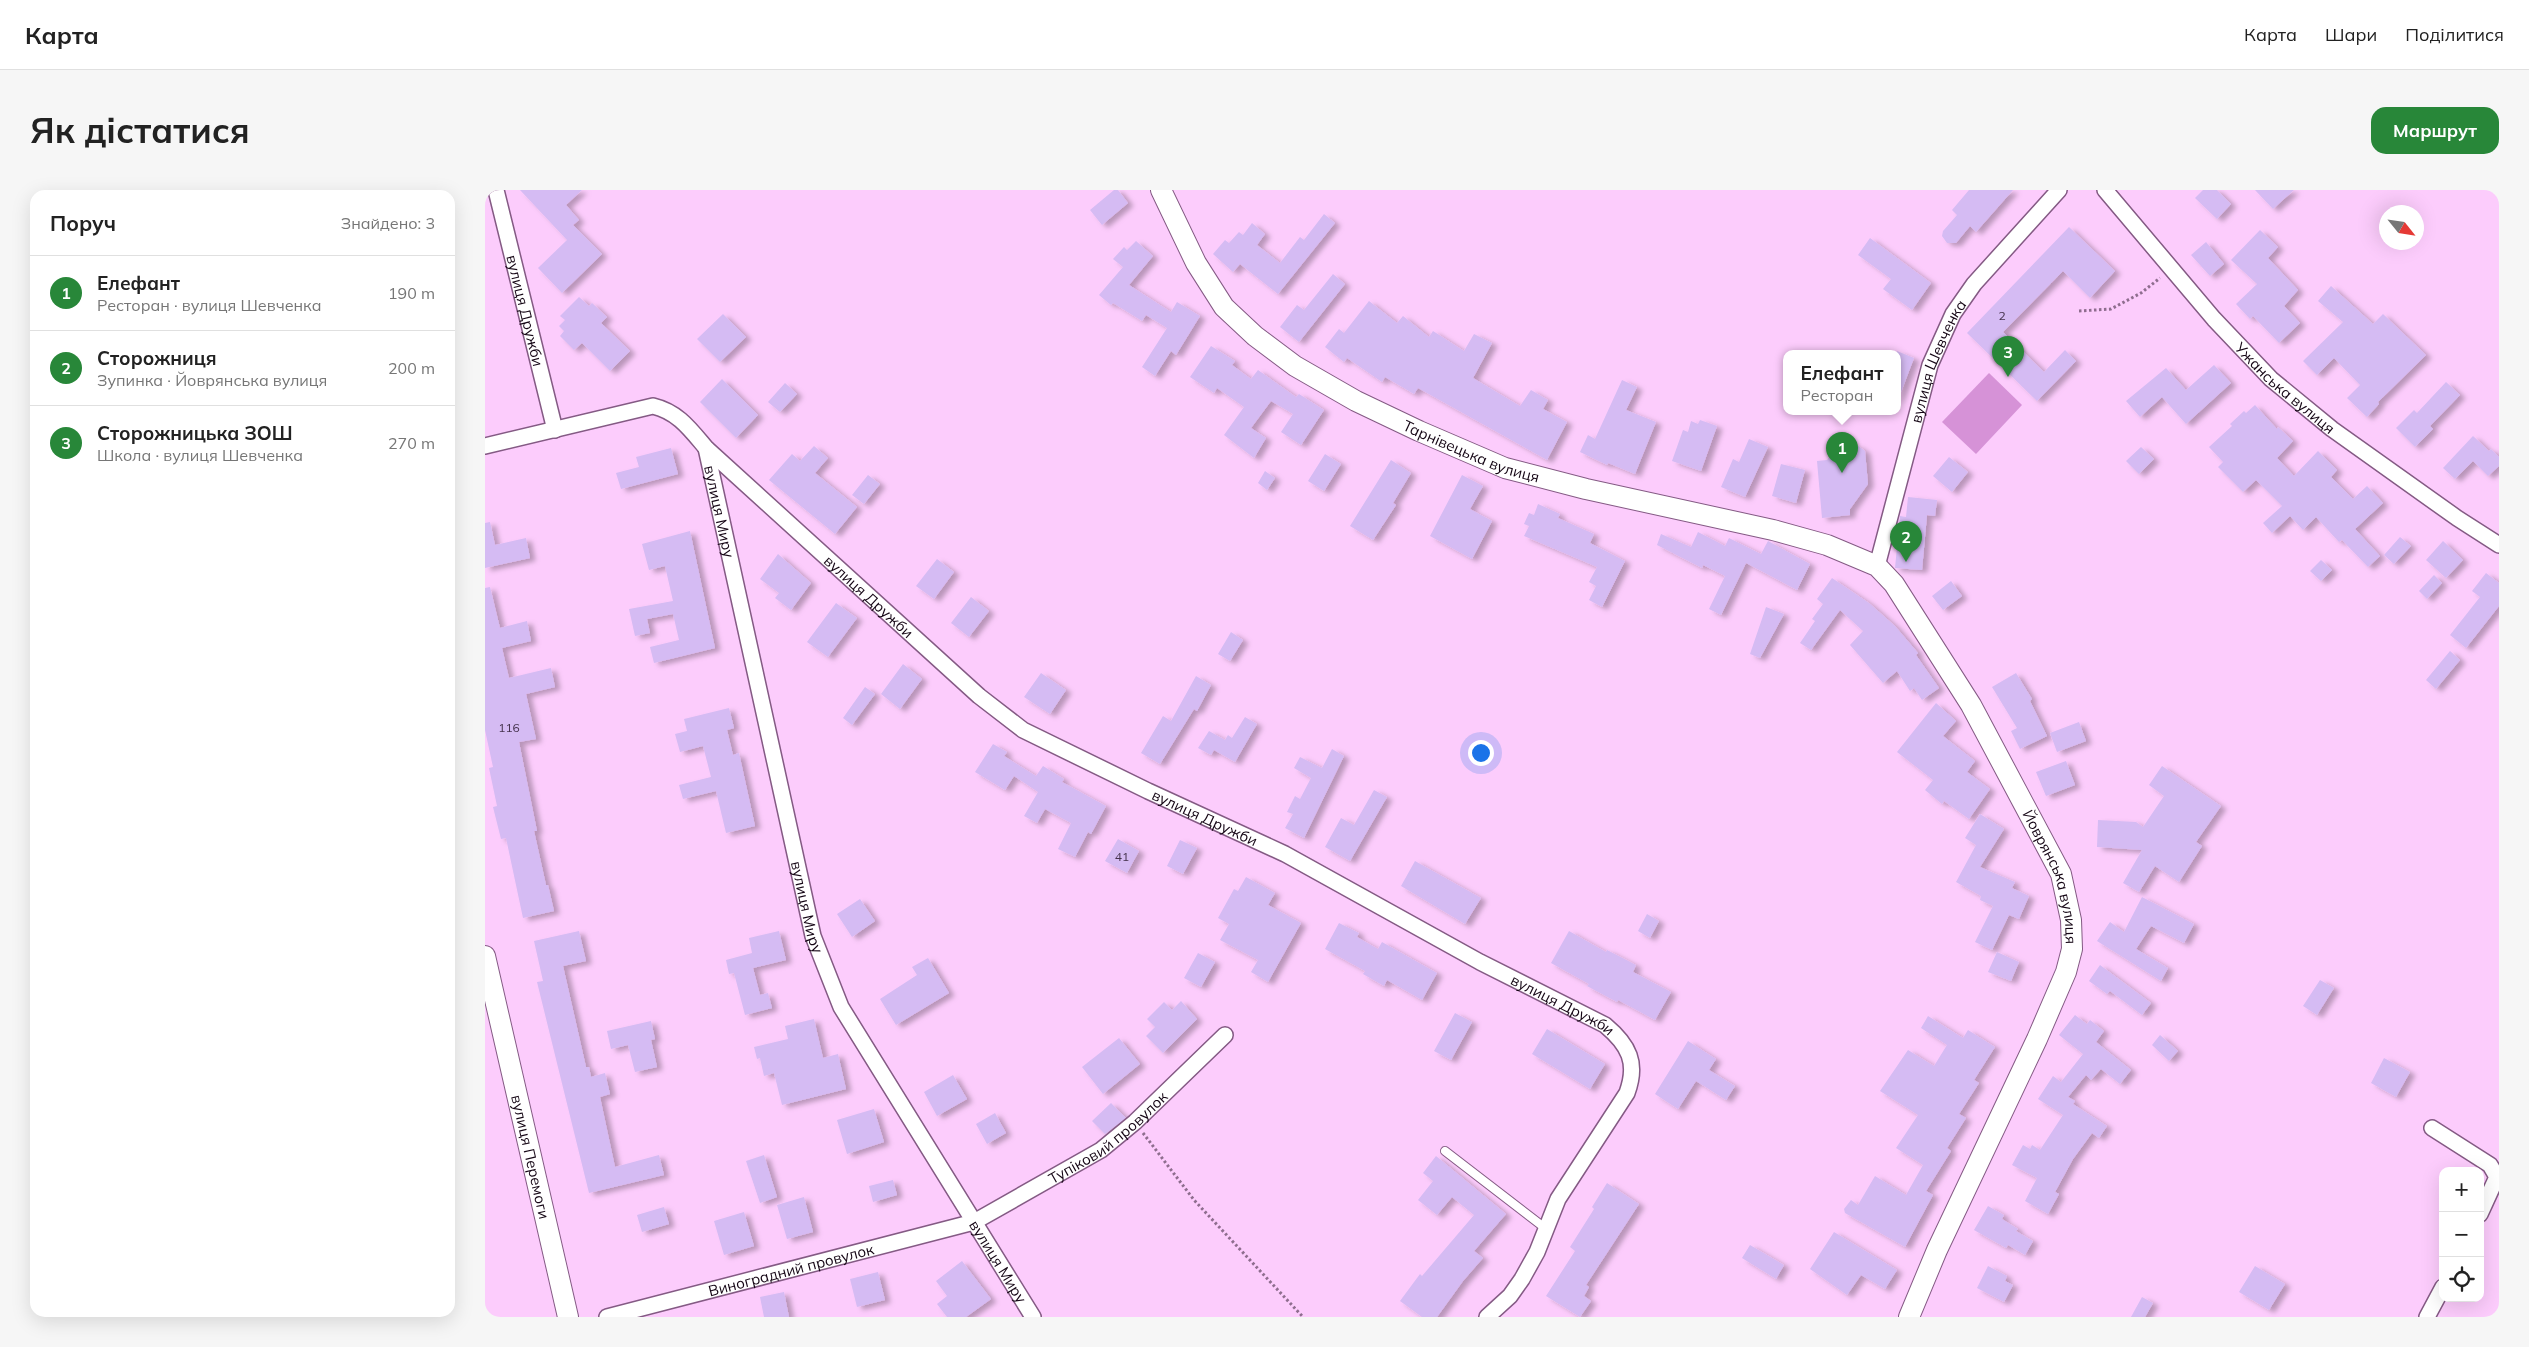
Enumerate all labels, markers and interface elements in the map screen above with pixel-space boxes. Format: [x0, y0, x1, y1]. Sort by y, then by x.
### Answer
text: Карта [25, 20, 99, 50]
text: Карта [2244, 23, 2297, 46]
text: Шари [2325, 23, 2377, 46]
text: Поділитися [2405, 23, 2504, 46]
button: Маршрут [2371, 107, 2499, 154]
text: Як дістатися [30, 108, 250, 152]
north arrow [2379, 205, 2424, 250]
text: Поруч [50, 210, 116, 236]
text: Знайдено: 3 [341, 213, 435, 233]
street label: вулиця Дружби [503, 253, 548, 368]
text: Елефант [97, 271, 180, 295]
text: 1 [61, 283, 71, 303]
text: 190 m [388, 283, 435, 303]
text: Ресторан · вулиця Шевченка [97, 295, 321, 315]
street label: вулиця Шевченка [1906, 296, 1970, 425]
house number: 2 [1998, 308, 2006, 323]
pin: 3 [1992, 336, 2024, 377]
street label: Ужанська вулиця [2230, 337, 2339, 437]
text: Сторожниця [97, 346, 217, 370]
popup [1783, 350, 1901, 415]
text: 2 [61, 358, 71, 378]
text: 200 m [388, 358, 435, 378]
text: Елефант [1801, 361, 1883, 385]
text: Зупинка · Йоврянська вулиця [97, 370, 327, 390]
text: Ресторан [1801, 385, 1873, 405]
street label: Тарнівецька вулиця [1400, 415, 1542, 486]
text: Сторожницька ЗОШ [97, 421, 293, 445]
pin: 1 [1826, 432, 1858, 473]
text: 3 [61, 433, 71, 453]
text: 270 m [388, 433, 435, 453]
text: Школа · вулиця Шевченка [97, 445, 303, 465]
street label: вулиця Миру [701, 463, 739, 560]
pin: 2 [1890, 521, 1922, 562]
street label: вулиця Дружби [820, 551, 918, 642]
house number: 116 [498, 720, 520, 735]
your location [1468, 740, 1494, 766]
street label: вулиця Дружби [1149, 785, 1261, 850]
street label: Йоврянська вулиця [2019, 806, 2081, 944]
house number: 41 [1115, 849, 1129, 864]
street label: вулиця Миру [787, 859, 828, 956]
street label: вулиця Дружби [1508, 970, 1619, 1039]
street label: Тупіковий провулок [1045, 1086, 1172, 1187]
street label: вулиця Перемоги [508, 1093, 555, 1221]
map controls [2439, 1167, 2484, 1302]
button: + [2439, 1167, 2484, 1212]
button: − [2439, 1212, 2484, 1257]
street label: вулиця Миру [966, 1216, 1031, 1306]
street label: Виноградний провулок [706, 1239, 877, 1300]
button: locate [2439, 1257, 2484, 1302]

